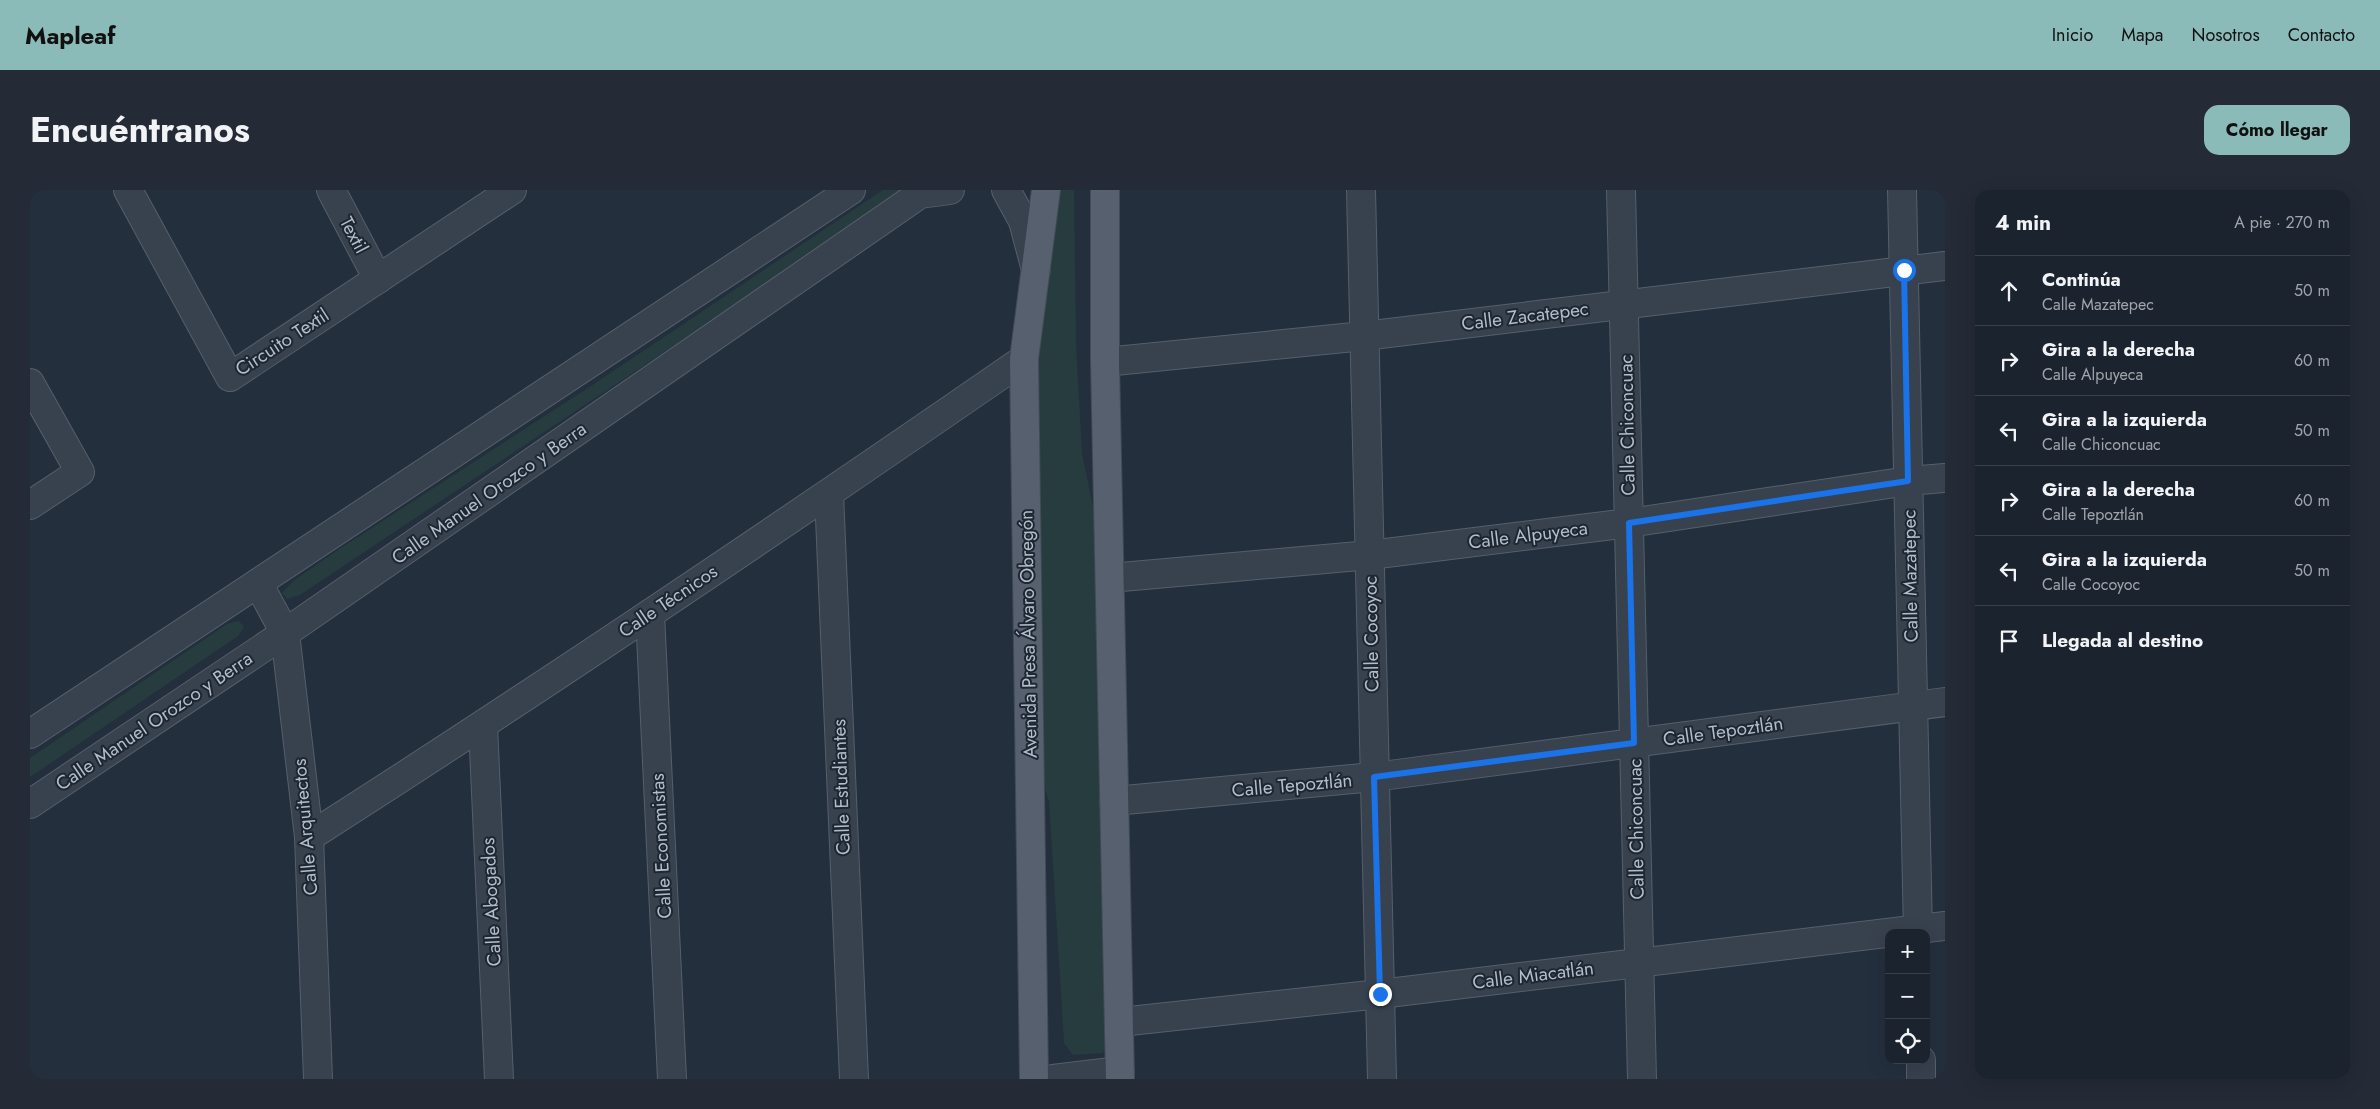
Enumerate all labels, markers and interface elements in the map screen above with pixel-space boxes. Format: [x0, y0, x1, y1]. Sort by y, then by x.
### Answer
text: Mapleaf [25, 18, 116, 53]
text: Inicio [2052, 22, 2093, 48]
text: Mapa [2121, 22, 2163, 48]
text: Nosotros [2191, 22, 2260, 48]
text: Contacto [2288, 22, 2355, 48]
text: Encuéntranos [30, 105, 250, 155]
button: Cómo llegar [2204, 105, 2350, 155]
text: 4 min [1995, 208, 2051, 238]
text: A pie · 270 m [2234, 211, 2330, 234]
street label: Textil [333, 212, 375, 258]
route start [1893, 259, 1916, 282]
text: Continúa [2042, 266, 2121, 293]
icon: ahead [1995, 277, 2023, 305]
text: 50 m [2294, 279, 2330, 302]
text: Calle Mazatepec [2042, 293, 2154, 316]
street label: Calle Zacatepec [1460, 295, 1590, 337]
street label: Circuito Textil [230, 302, 334, 382]
text: Gira a la derecha [2042, 336, 2195, 363]
icon: right [1995, 347, 2023, 375]
text: 60 m [2294, 349, 2330, 372]
street label: Calle Chiconcuac [1612, 354, 1642, 496]
text: Calle Alpuyeca [2042, 363, 2143, 386]
text: Gira a la izquierda [2042, 406, 2207, 433]
street label: Calle Manuel Orozco y Berra [386, 415, 592, 571]
icon: left [1995, 417, 2023, 445]
text: 50 m [2294, 419, 2330, 442]
text: Calle Chiconcuac [2042, 433, 2161, 456]
text: Gira a la derecha [2042, 476, 2195, 503]
icon: right [1995, 487, 2023, 515]
text: 60 m [2294, 489, 2330, 512]
text: Calle Tepoztlán [2042, 503, 2144, 526]
street label: Calle Mazatepec [1895, 509, 1925, 643]
street label: Avenida Presa Álvaro Obregón [1012, 510, 1044, 758]
street label: Calle Alpuyeca [1467, 514, 1589, 556]
text: Gira a la izquierda [2042, 546, 2207, 573]
icon: left [1995, 557, 2023, 585]
street label: Calle Técnicos [613, 558, 723, 644]
text: 50 m [2294, 559, 2330, 582]
text: Calle Cocoyoc [2042, 573, 2140, 596]
street label: Calle Cocoyoc [1356, 576, 1386, 692]
icon: arrive [1995, 627, 2023, 655]
text: Llegada al destino [2042, 627, 2203, 654]
street label: Calle Manuel Orozco y Berra [50, 645, 258, 797]
street label: Calle Tepoztlán [1661, 709, 1785, 753]
street label: Calle Estudiantes [825, 718, 857, 855]
street label: Calle Arquitectos [286, 757, 324, 896]
street label: Calle Chiconcuac [1621, 758, 1651, 900]
street label: Calle Tepoztlán [1231, 766, 1353, 804]
street label: Calle Economistas [644, 772, 678, 919]
street label: Calle Abogados [474, 837, 508, 967]
map controls [1885, 929, 1930, 1064]
button: + [1885, 929, 1930, 974]
street label: Calle Miacatlán [1471, 954, 1595, 996]
button: − [1885, 974, 1930, 1019]
route end [1369, 983, 1392, 1006]
button: locate [1885, 1019, 1930, 1064]

